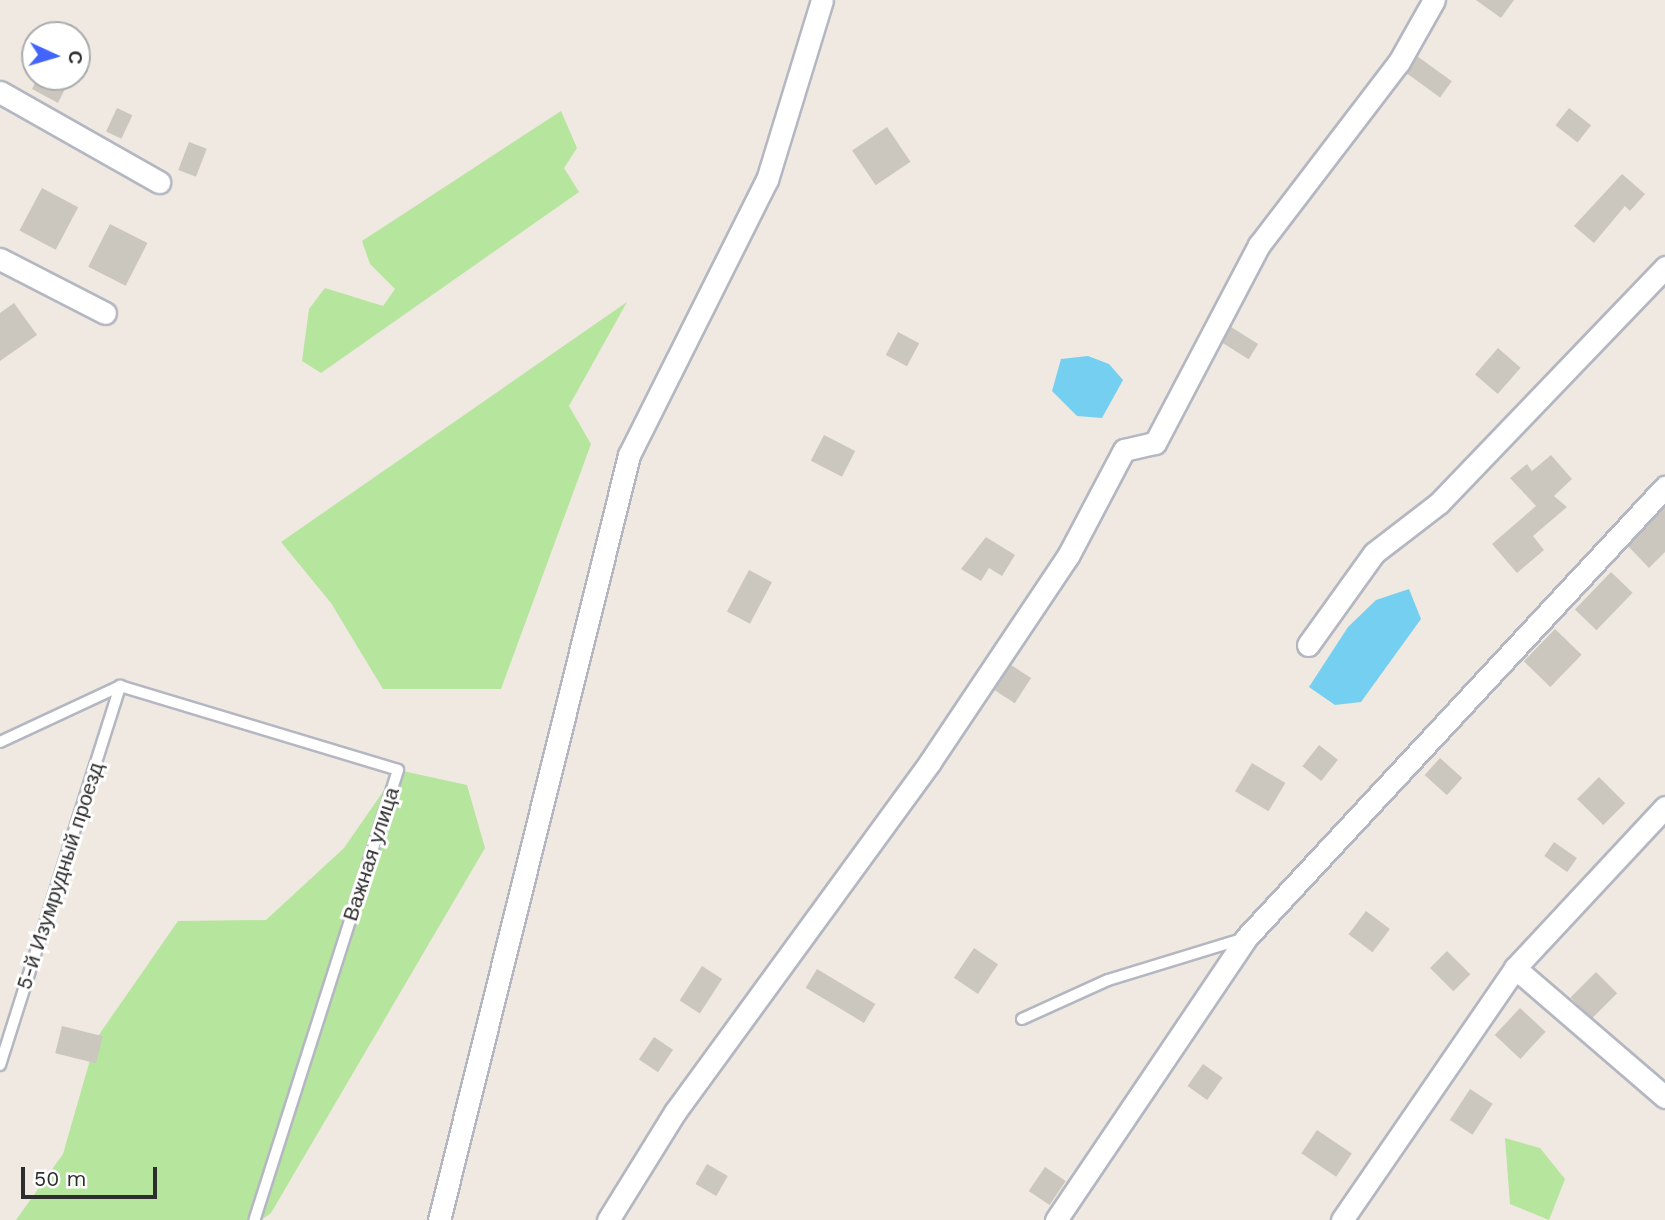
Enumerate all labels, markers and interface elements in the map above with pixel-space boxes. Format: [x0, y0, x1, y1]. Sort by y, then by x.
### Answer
north arrow [21, 21, 91, 91]
text: С [64, 50, 87, 65]
street label: 5-й Изумрудный проезд [11, 759, 109, 993]
street label: Важная улица [337, 784, 405, 924]
scale bar [24, 1154, 161, 1198]
text: 50 m [34, 1166, 86, 1191]

